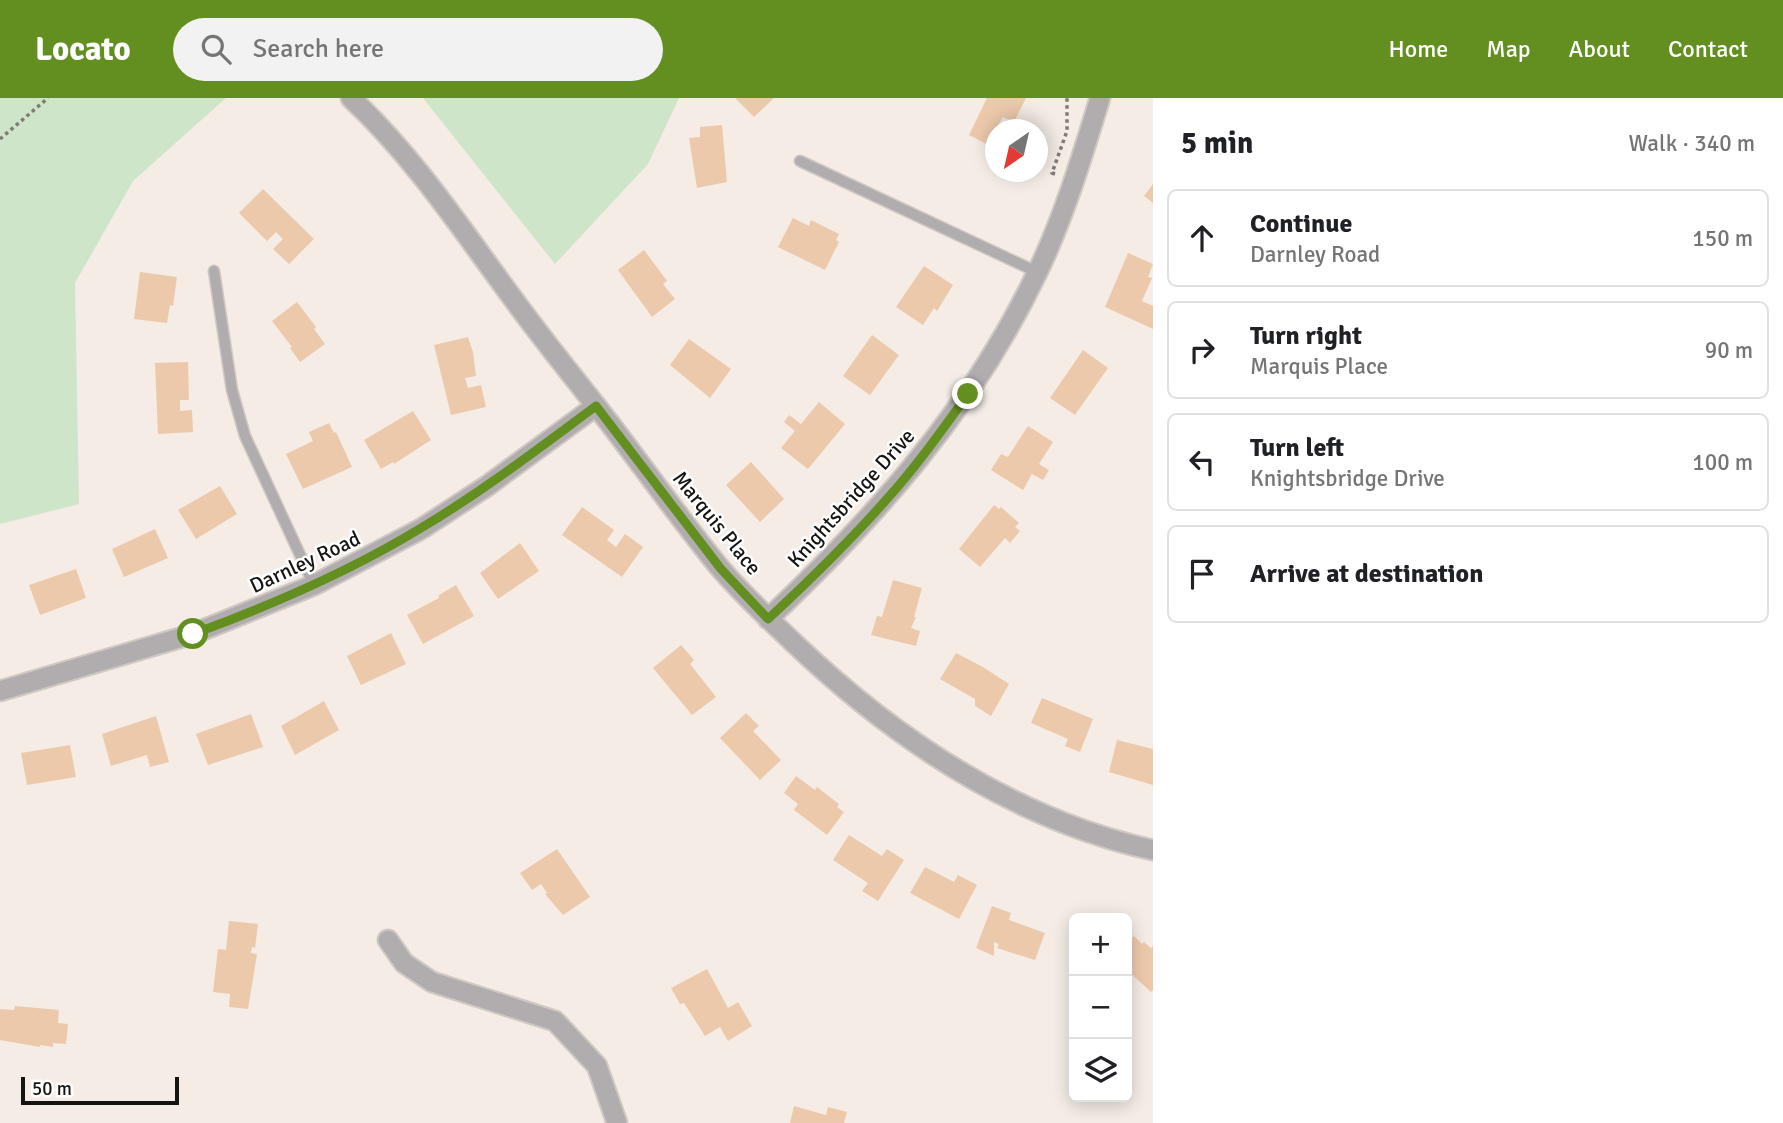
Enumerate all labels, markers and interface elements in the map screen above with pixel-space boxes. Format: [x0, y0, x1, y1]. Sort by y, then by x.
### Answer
search box [173, 18, 663, 81]
text: Locato [35, 29, 131, 70]
icon: search [197, 30, 235, 68]
text: Search here [253, 33, 384, 65]
text: Home [1388, 34, 1448, 64]
text: Map [1486, 34, 1531, 64]
text: About [1569, 34, 1630, 64]
text: Contact [1668, 34, 1748, 64]
north arrow [985, 119, 1048, 182]
text: 5 min [1181, 125, 1253, 162]
text: Walk · 340 m [1629, 129, 1755, 158]
text: Continue [1250, 208, 1352, 240]
icon: ahead [1183, 219, 1221, 257]
text: 150 m [1692, 224, 1753, 253]
text: Darnley Road [1250, 240, 1380, 269]
text: Turn right [1250, 320, 1362, 352]
icon: right [1183, 331, 1221, 369]
text: 90 m [1705, 336, 1753, 365]
text: Marquis Place [1250, 352, 1388, 381]
route end [952, 378, 983, 409]
street label: Knightsbridge Drive [782, 423, 920, 573]
text: Turn left [1250, 432, 1344, 464]
icon: left [1183, 443, 1221, 481]
text: 100 m [1692, 448, 1753, 477]
text: Knightsbridge Drive [1250, 464, 1445, 493]
street label: Marquis Place [667, 466, 767, 580]
street label: Darnley Road [246, 525, 364, 599]
icon: arrive [1183, 555, 1221, 593]
text: Arrive at destination [1250, 558, 1483, 590]
route start [177, 618, 208, 649]
map controls [1069, 913, 1132, 1102]
button: + [1069, 913, 1132, 976]
button: − [1069, 976, 1132, 1039]
button: layers [1069, 1039, 1132, 1102]
scale bar [21, 1074, 178, 1106]
text: 50 m [32, 1077, 72, 1101]

